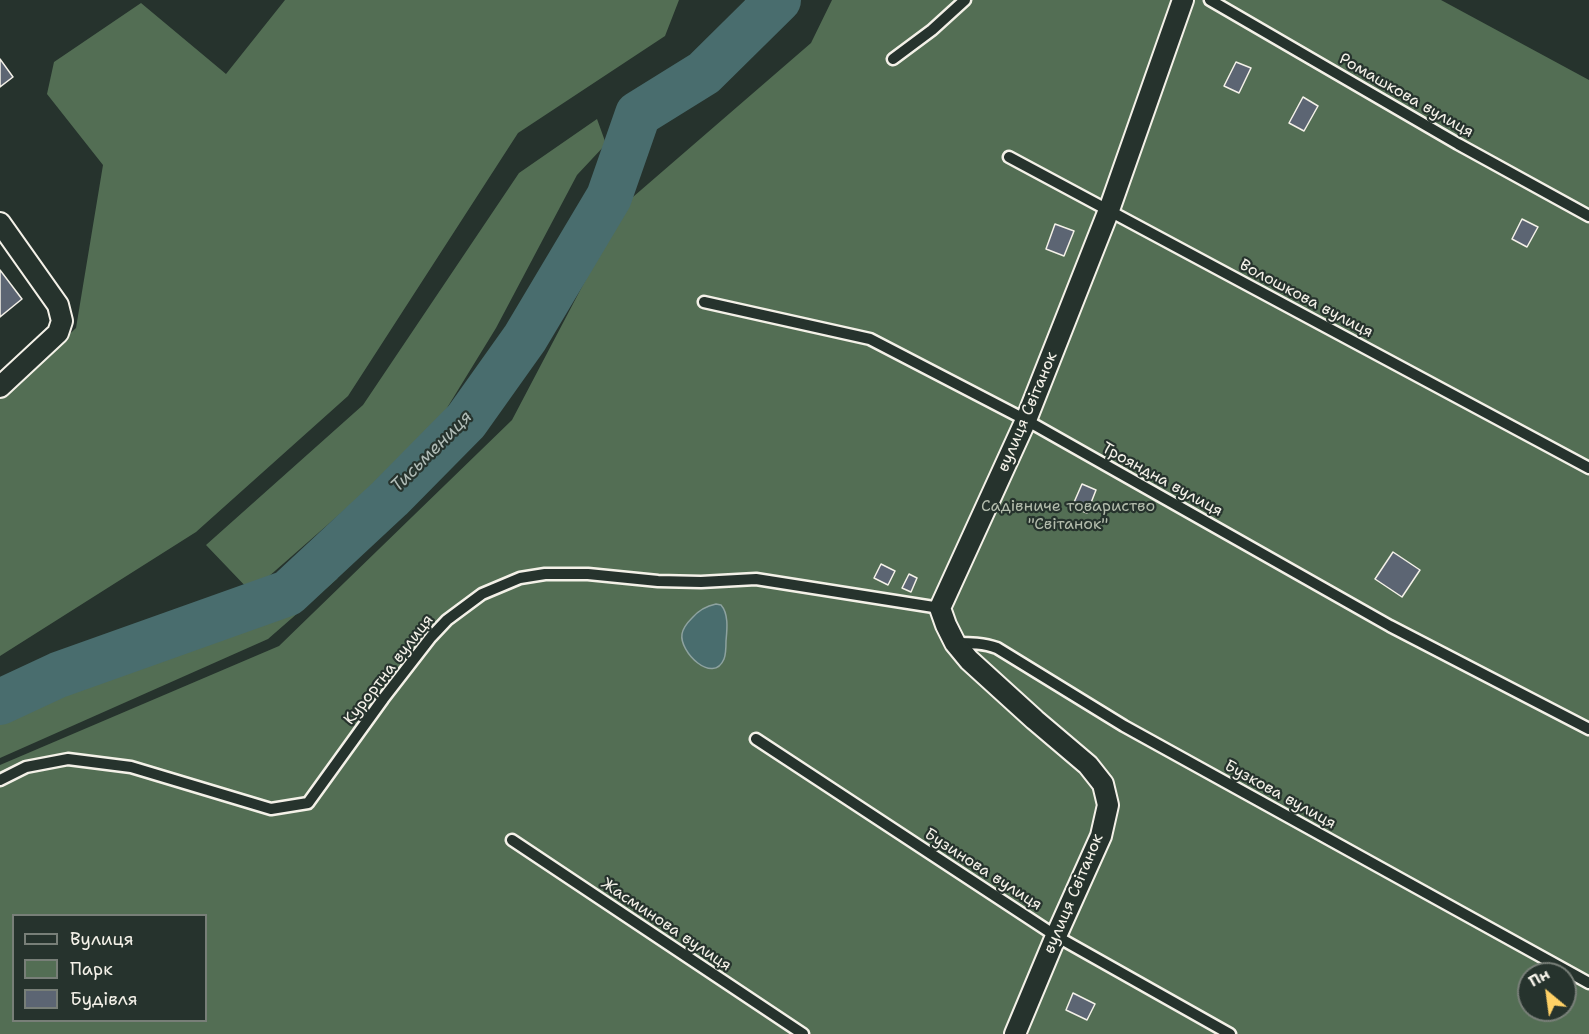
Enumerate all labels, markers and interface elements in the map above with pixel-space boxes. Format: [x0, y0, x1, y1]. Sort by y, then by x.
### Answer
street label: Ромашкова вулиця [1335, 50, 1477, 142]
street label: Волошкова вулиця [1236, 256, 1376, 342]
street label: вулиця Світанок [994, 349, 1062, 475]
water label: Тисьмениця [387, 407, 477, 497]
street label: Трояндна вулиця [1098, 439, 1226, 521]
park label: Садівниче товариство "Світанок" [981, 497, 1155, 535]
street label: Курортна вулиця [340, 611, 438, 729]
street label: Бузкова вулиця [1221, 756, 1339, 834]
street label: Бузинова вулиця [921, 825, 1045, 915]
street label: вулиця Світанок [1040, 831, 1108, 957]
street label: Жасминова вулиця [597, 874, 735, 976]
legend [12, 914, 207, 1022]
text: Вулиця [70, 927, 134, 951]
text: Парк [70, 957, 113, 981]
north arrow [1517, 962, 1577, 1022]
text: Пн [1525, 963, 1553, 992]
text: Будівля [70, 987, 138, 1011]

